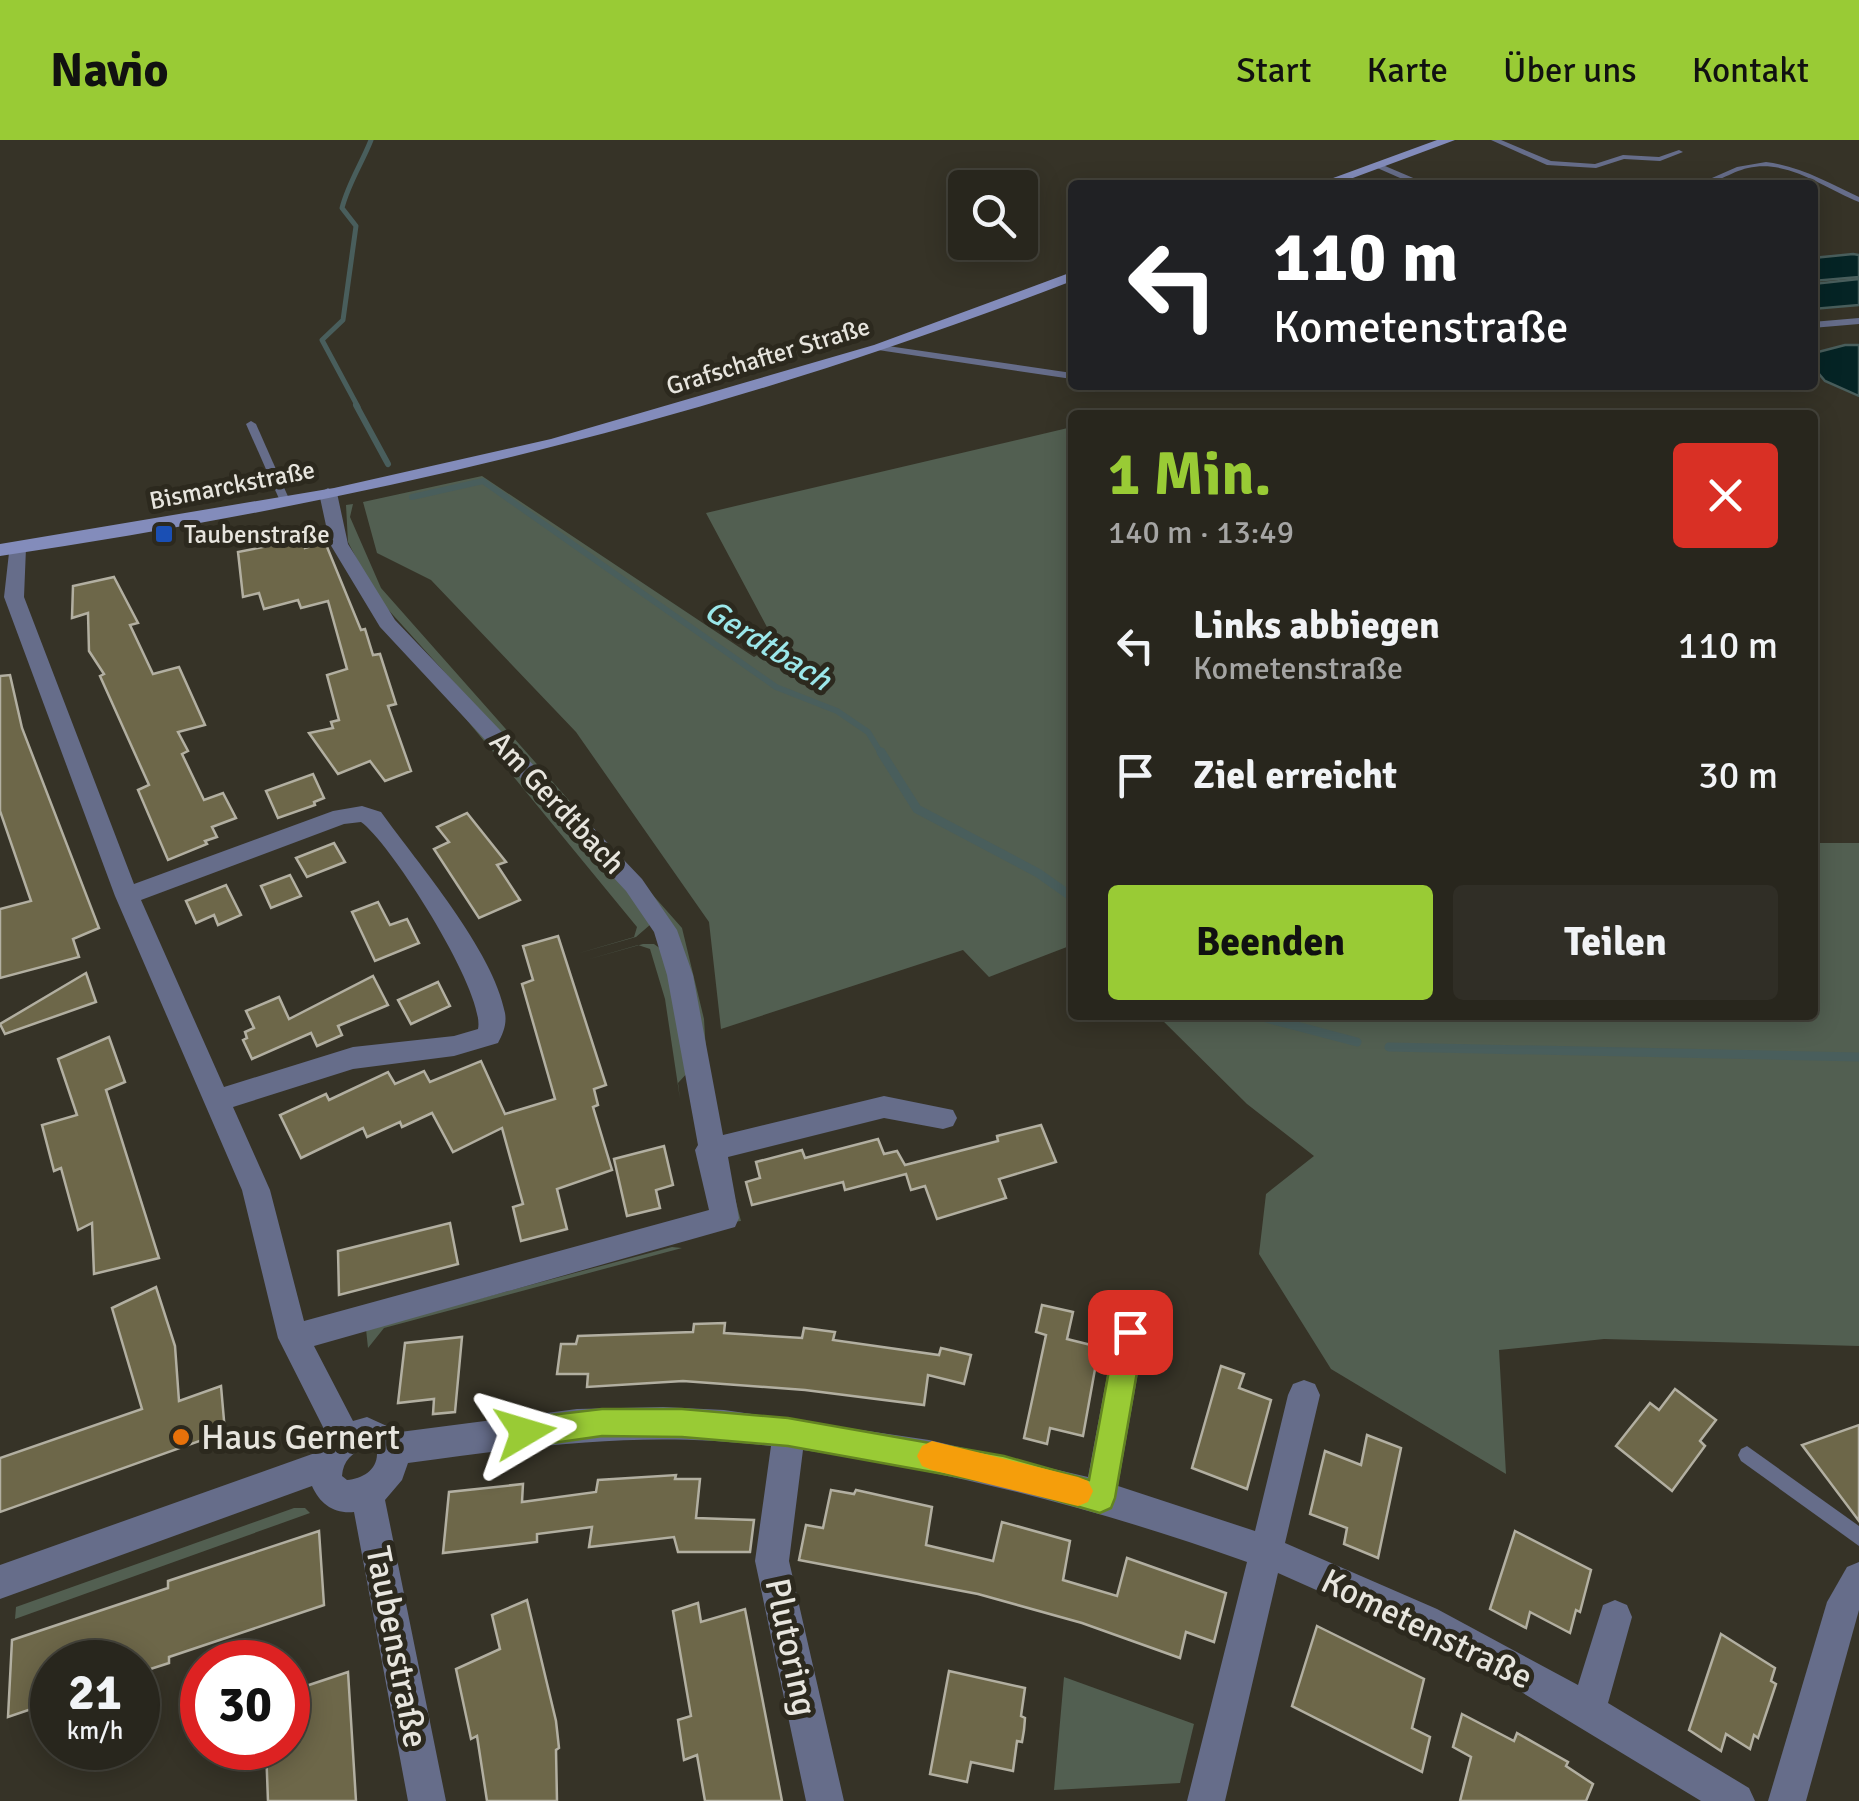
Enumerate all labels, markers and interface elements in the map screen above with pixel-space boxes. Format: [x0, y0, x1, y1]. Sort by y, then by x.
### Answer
text: Navio [50, 41, 169, 100]
text: Start [1236, 49, 1311, 92]
text: Karte [1366, 49, 1448, 92]
text: Über uns [1503, 49, 1637, 92]
text: Kontakt [1692, 49, 1809, 92]
map controls [948, 170, 1038, 260]
button: search [948, 170, 1038, 260]
text: 110 m [1273, 214, 1458, 300]
icon: left [1108, 220, 1238, 350]
text: Kometenstraße [1273, 300, 1569, 355]
street label: Grafschafter Straße [663, 310, 873, 402]
text: 1 Min. [1108, 438, 1272, 512]
button: close [1673, 443, 1778, 548]
street label: Bismarckstraße [147, 454, 317, 516]
text: 140 m · 13:49 [1108, 513, 1294, 552]
place label: Taubenstraße [184, 519, 330, 550]
marker: Taubenstraße [153, 523, 175, 545]
water label: Gerdtbach [698, 591, 840, 700]
text: Links abbiegen [1193, 602, 1440, 649]
icon: left [1108, 618, 1163, 673]
text: 110 m [1678, 622, 1778, 669]
text: Kometenstraße [1193, 649, 1403, 688]
street label: Am Gerdtbach [482, 724, 632, 882]
icon: arrive [1108, 748, 1163, 803]
text: Ziel erreicht [1193, 752, 1397, 799]
text: 30 m [1698, 752, 1778, 799]
button: Beenden [1108, 885, 1433, 1000]
button: Teilen [1453, 885, 1778, 1000]
pin [1088, 1290, 1173, 1375]
icon: arrive [1103, 1305, 1158, 1360]
position arrow [473, 1380, 577, 1484]
place label: Haus Gernert [201, 1416, 400, 1459]
marker: Haus Gernert [170, 1426, 192, 1448]
street label: Taubenstraße [356, 1543, 438, 1751]
street label: Kometenstraße [1314, 1559, 1540, 1699]
street label: Plutoring [755, 1574, 827, 1720]
speed limit sign: 30 [180, 1640, 310, 1770]
text: 21 [68, 1662, 122, 1724]
text: km/h [67, 1715, 123, 1746]

